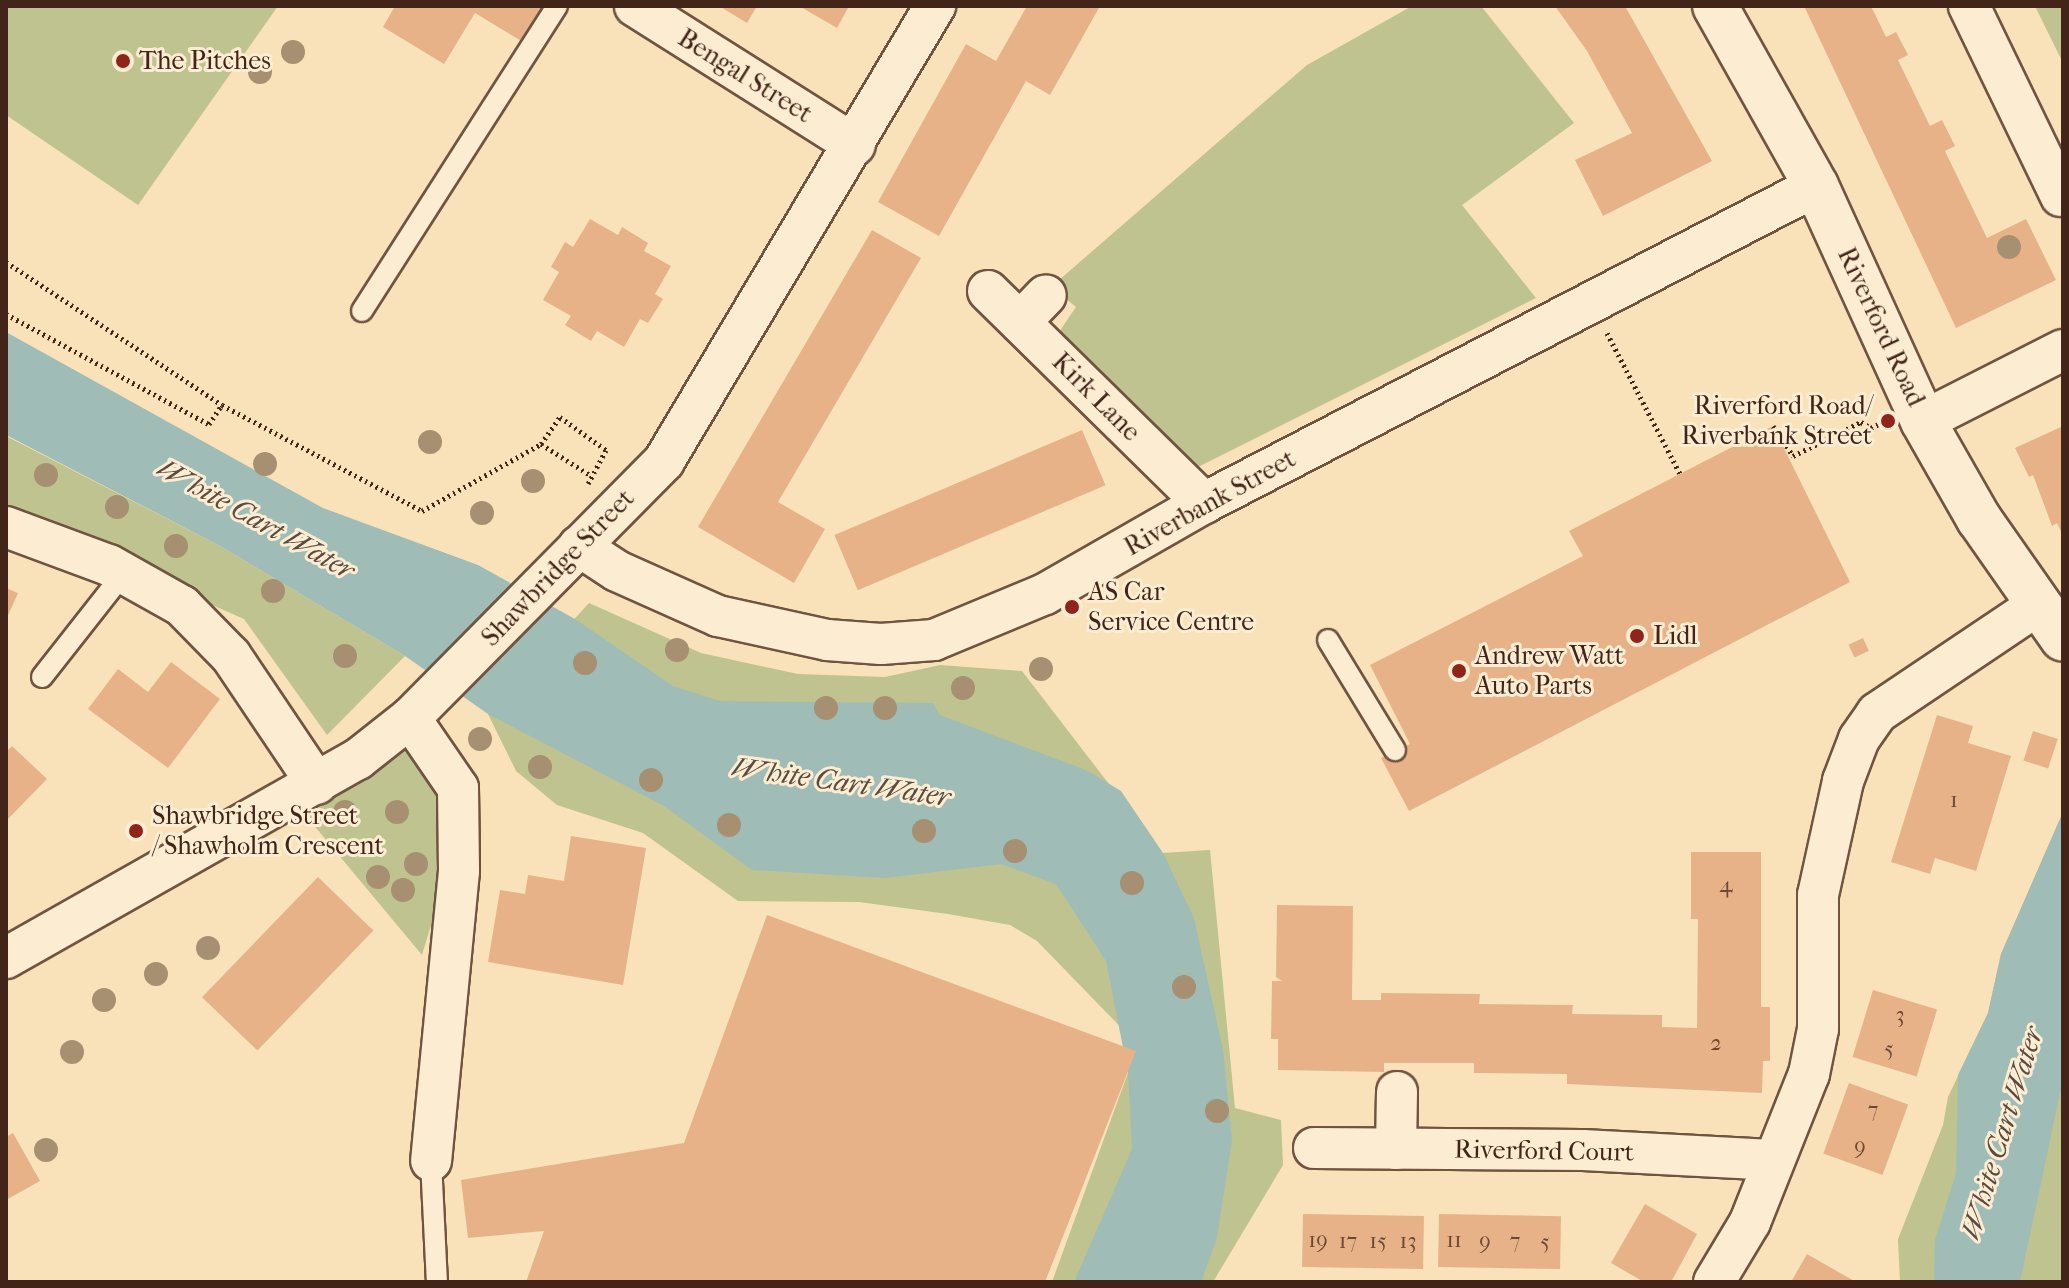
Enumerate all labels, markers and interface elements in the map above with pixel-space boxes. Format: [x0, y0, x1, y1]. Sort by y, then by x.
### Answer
street label: Bengal Street [672, 22, 818, 130]
place label: The Pitches [139, 45, 271, 77]
marker: The Pitches [114, 52, 132, 70]
street label: Riverford Road [1831, 242, 1931, 412]
street label: Kirk Lane [1045, 346, 1147, 448]
place label: Riverford Road/ Riverbank Street [1681, 390, 1872, 452]
marker: Riverford Road/ Riverbank Street [1879, 412, 1897, 430]
street label: Riverbank Street [1119, 443, 1301, 563]
water label: White Cart Water [152, 451, 360, 587]
street label: Shawbridge Street [475, 483, 641, 653]
place label: AS Car Service Centre [1088, 576, 1254, 638]
marker: AS Car Service Centre [1063, 598, 1081, 616]
place label: Lidl [1653, 620, 1697, 652]
marker: Lidl [1628, 627, 1646, 645]
place label: Andrew Watt Auto Parts [1475, 640, 1624, 702]
marker: Andrew Watt Auto Parts [1450, 662, 1468, 680]
water label: White Cart Water [730, 750, 952, 814]
house number: 1 [1950, 788, 1958, 814]
place label: Shawbridge Street / Shawholm Crescent [152, 800, 384, 862]
marker: Shawbridge Street / Shawholm Crescent [127, 822, 145, 840]
house number: 4 [1720, 873, 1732, 899]
house number: 3 [1895, 1003, 1905, 1029]
water label: White Cart Water [1954, 1023, 2050, 1243]
house number: 2 [1710, 1031, 1722, 1057]
house number: 5 [1884, 1037, 1894, 1063]
house number: 7 [1868, 1098, 1878, 1124]
street label: Riverford Court [1454, 1134, 1634, 1168]
house number: 9 [1854, 1134, 1866, 1160]
house number: 19 [1308, 1228, 1328, 1254]
house number: 11 [1446, 1228, 1462, 1254]
house number: 17 [1339, 1229, 1357, 1255]
house number: 15 [1369, 1229, 1387, 1255]
house number: 13 [1400, 1229, 1416, 1255]
house number: 9 [1479, 1229, 1491, 1255]
house number: 7 [1510, 1229, 1520, 1255]
house number: 5 [1540, 1230, 1550, 1256]

